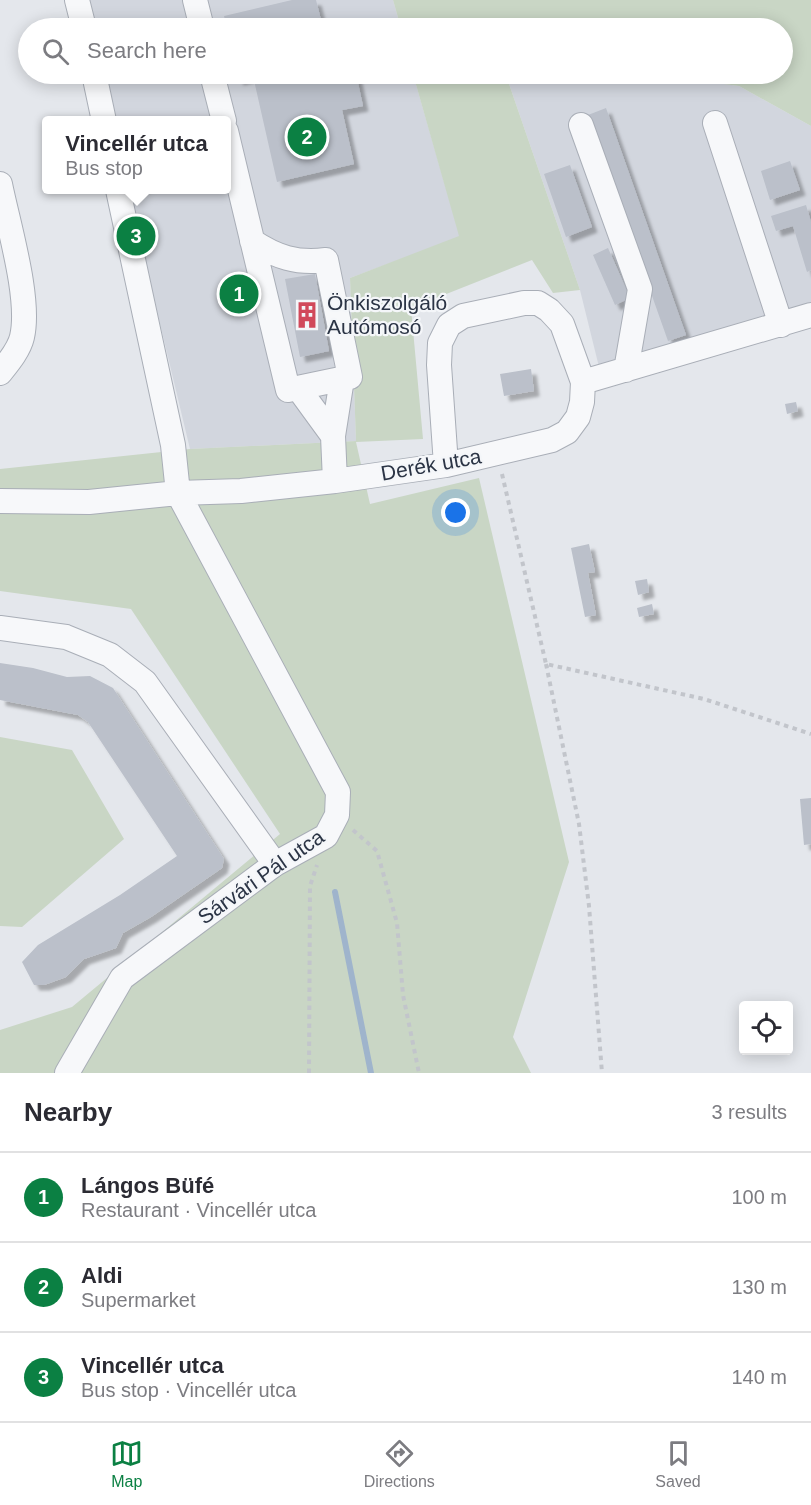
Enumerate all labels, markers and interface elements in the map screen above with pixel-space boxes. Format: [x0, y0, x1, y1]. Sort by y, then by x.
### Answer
search box [18, 18, 793, 84]
icon: search [39, 35, 72, 68]
text: Search here [87, 38, 207, 63]
pin: 2 [288, 114, 326, 160]
popup [42, 116, 231, 194]
text: Vincellér utca [65, 131, 208, 156]
text: Bus stop [65, 157, 143, 179]
pin: 3 [116, 214, 156, 258]
pin: 1 [220, 272, 258, 316]
place label: Önkiszolgáló Autómosó [327, 291, 447, 338]
building icon: Önkiszolgáló Autómosó [292, 300, 322, 330]
street label: Derék utca [379, 444, 483, 485]
your location [441, 498, 470, 527]
street label: Sárvári Pál utca [193, 824, 328, 929]
map controls [739, 1001, 793, 1055]
button: locate [739, 1001, 793, 1055]
text: Nearby [24, 1097, 112, 1127]
text: 3 results [711, 1101, 787, 1123]
text: Lángos Büfé [81, 1173, 214, 1198]
text: 1 [38, 1186, 49, 1208]
text: 100 m [731, 1186, 787, 1208]
text: Restaurant · Vincellér utca [81, 1199, 316, 1221]
text: Aldi [81, 1263, 123, 1288]
text: 2 [38, 1276, 49, 1298]
text: 130 m [731, 1276, 787, 1298]
text: Supermarket [81, 1289, 196, 1311]
text: Vincellér utca [81, 1353, 224, 1378]
text: 3 [38, 1366, 49, 1388]
text: 140 m [731, 1366, 787, 1388]
text: Bus stop · Vincellér utca [81, 1379, 296, 1401]
tab: Map [110, 1437, 143, 1491]
tab: Directions [364, 1437, 435, 1491]
tab: Saved [655, 1437, 701, 1491]

